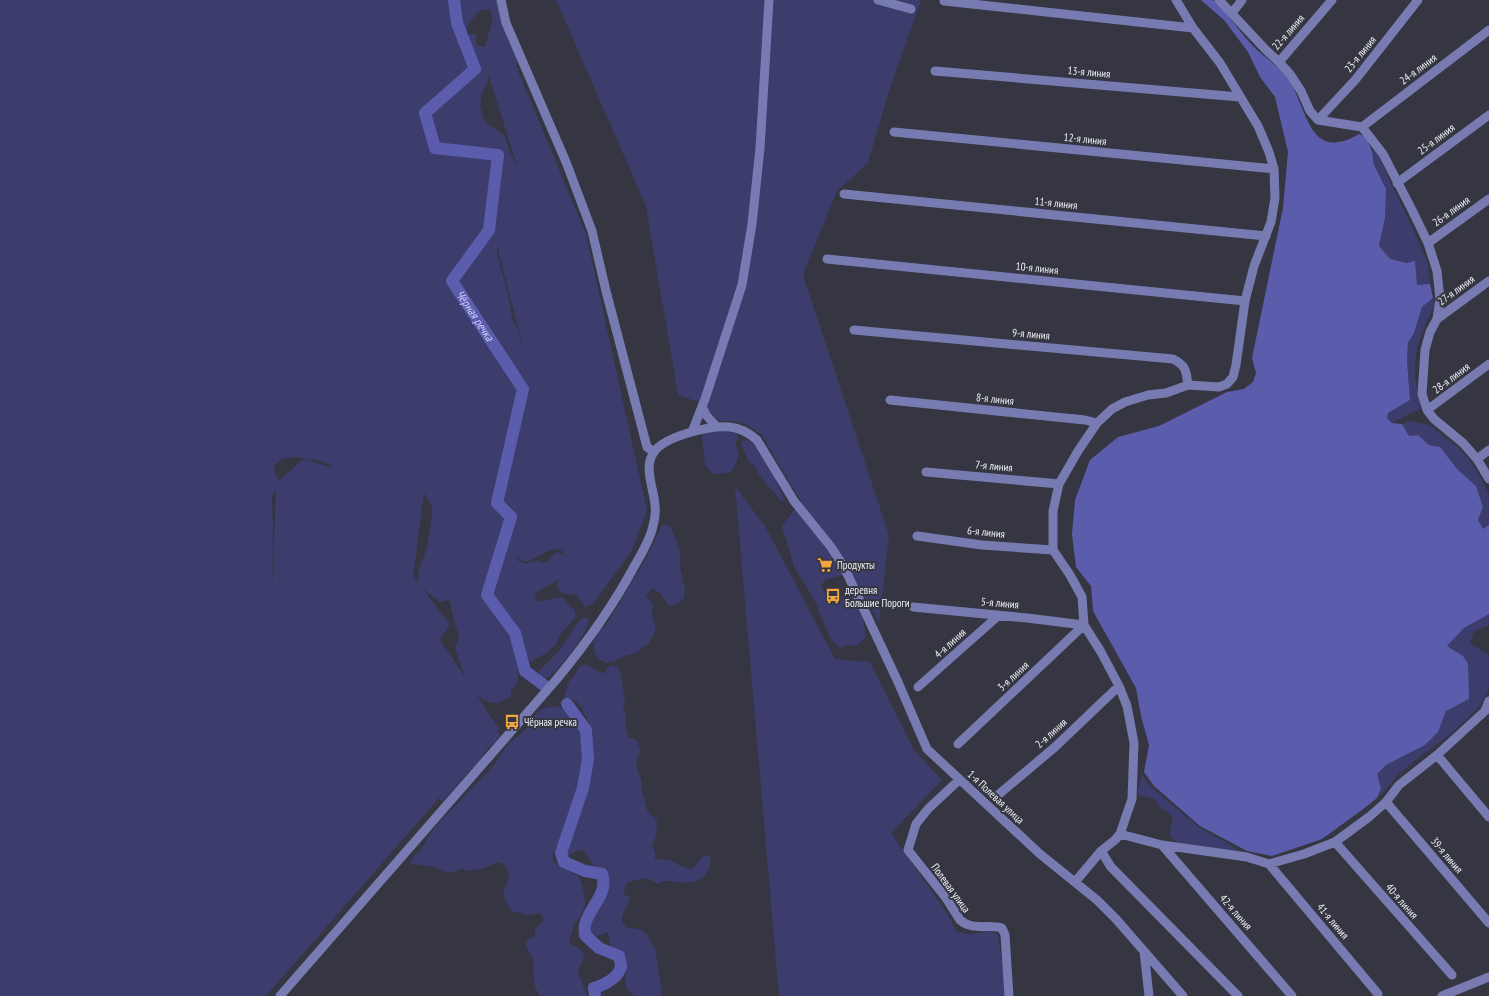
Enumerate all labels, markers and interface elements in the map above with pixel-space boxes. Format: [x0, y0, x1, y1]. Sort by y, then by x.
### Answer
street label: 22-я линия [1269, 11, 1307, 53]
street label: 23-я линия [1341, 33, 1379, 75]
street label: 24-я линия [1397, 51, 1439, 87]
street label: 13-я линия [1067, 63, 1111, 81]
street label: 25-я линия [1415, 121, 1457, 157]
street label: 12-я линия [1063, 130, 1107, 148]
street label: 26-я линия [1430, 193, 1472, 229]
street label: 11-я линия [1034, 194, 1078, 212]
street label: 10-я линия [1015, 259, 1059, 277]
street label: 27-я линия [1435, 272, 1477, 308]
water label: Чёрная речка [453, 287, 498, 345]
street label: 9-я линия [1012, 325, 1050, 343]
street label: 28-я линия [1430, 360, 1472, 396]
street label: 8-я линия [975, 390, 1015, 408]
street label: 7-я линия [975, 457, 1013, 475]
street label: 6-я линия [966, 523, 1006, 541]
supermarket icon: Продукты [816, 556, 834, 574]
place label: Продукты [837, 558, 875, 572]
place label: деревня Большие Пороги [845, 583, 910, 610]
bus stop icon: деревня Большие Пороги [824, 587, 842, 605]
street label: 5-я линия [981, 594, 1019, 612]
street label: 4-я линия [931, 625, 969, 661]
street label: 3-я линия [994, 658, 1032, 694]
bus stop icon: Чёрная речка [503, 713, 521, 731]
place label: Чёрная речка [524, 715, 577, 729]
street label: 2-я линия [1032, 715, 1070, 751]
street label: 1-я Полевая улица [965, 767, 1027, 827]
street label: 39-я линия [1428, 834, 1466, 876]
street label: Полевая улица [928, 861, 974, 915]
street label: 40-я линия [1383, 880, 1421, 922]
street label: 42-я линия [1217, 891, 1255, 933]
street label: 41-я линия [1314, 900, 1352, 942]

